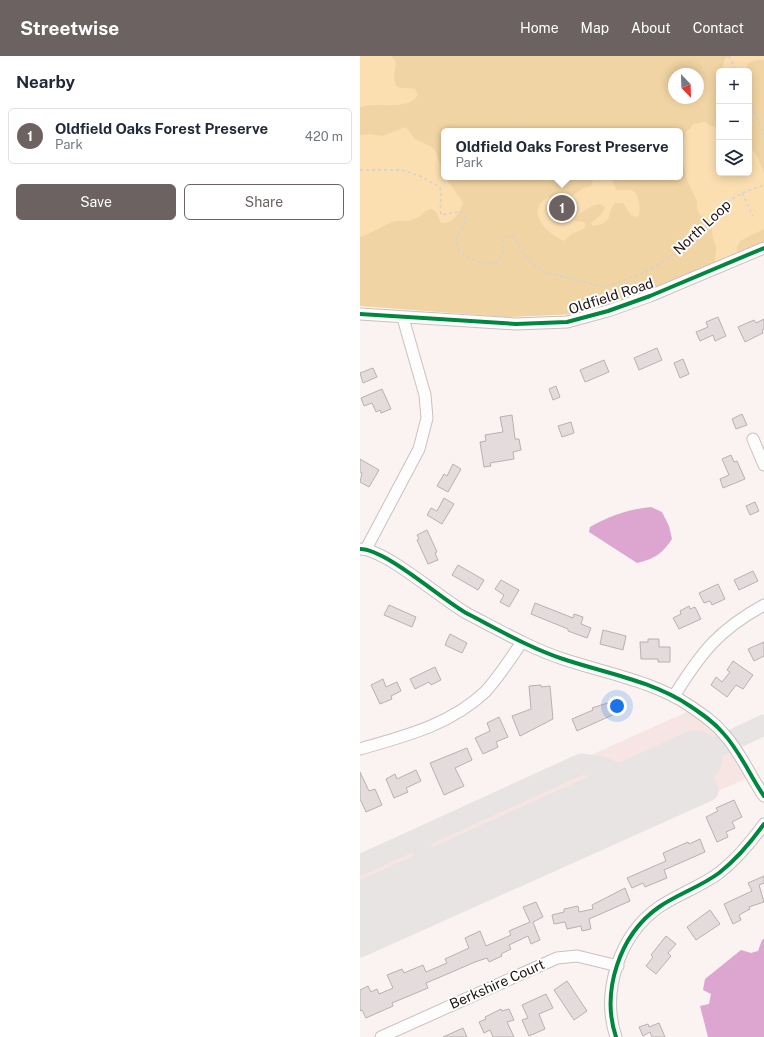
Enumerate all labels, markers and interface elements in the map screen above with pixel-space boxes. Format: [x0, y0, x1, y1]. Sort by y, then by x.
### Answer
text: Streetwise [20, 17, 119, 39]
text: Home [520, 20, 559, 36]
text: Map [581, 20, 609, 36]
text: About [631, 20, 671, 36]
text: Contact [693, 20, 744, 36]
north arrow [668, 68, 704, 104]
map controls [716, 68, 752, 176]
button: + [716, 68, 752, 104]
text: Nearby [16, 72, 75, 92]
button: − [716, 104, 752, 140]
text: Oldfield Oaks Forest Preserve [55, 120, 268, 137]
popup [441, 128, 683, 180]
text: 1 [27, 129, 33, 144]
text: 420 m [305, 129, 343, 144]
text: Park [55, 137, 83, 152]
text: Oldfield Oaks Forest Preserve [455, 138, 669, 155]
button: layers [716, 140, 752, 176]
text: Park [455, 155, 483, 170]
button: Save [16, 184, 176, 220]
button: Share [184, 184, 344, 220]
pin: 1 [549, 193, 575, 223]
street label: North Loop [670, 196, 734, 258]
street label: Oldfield Road [567, 275, 655, 317]
your location [607, 696, 627, 716]
street label: Berkshire Court [447, 956, 547, 1012]

